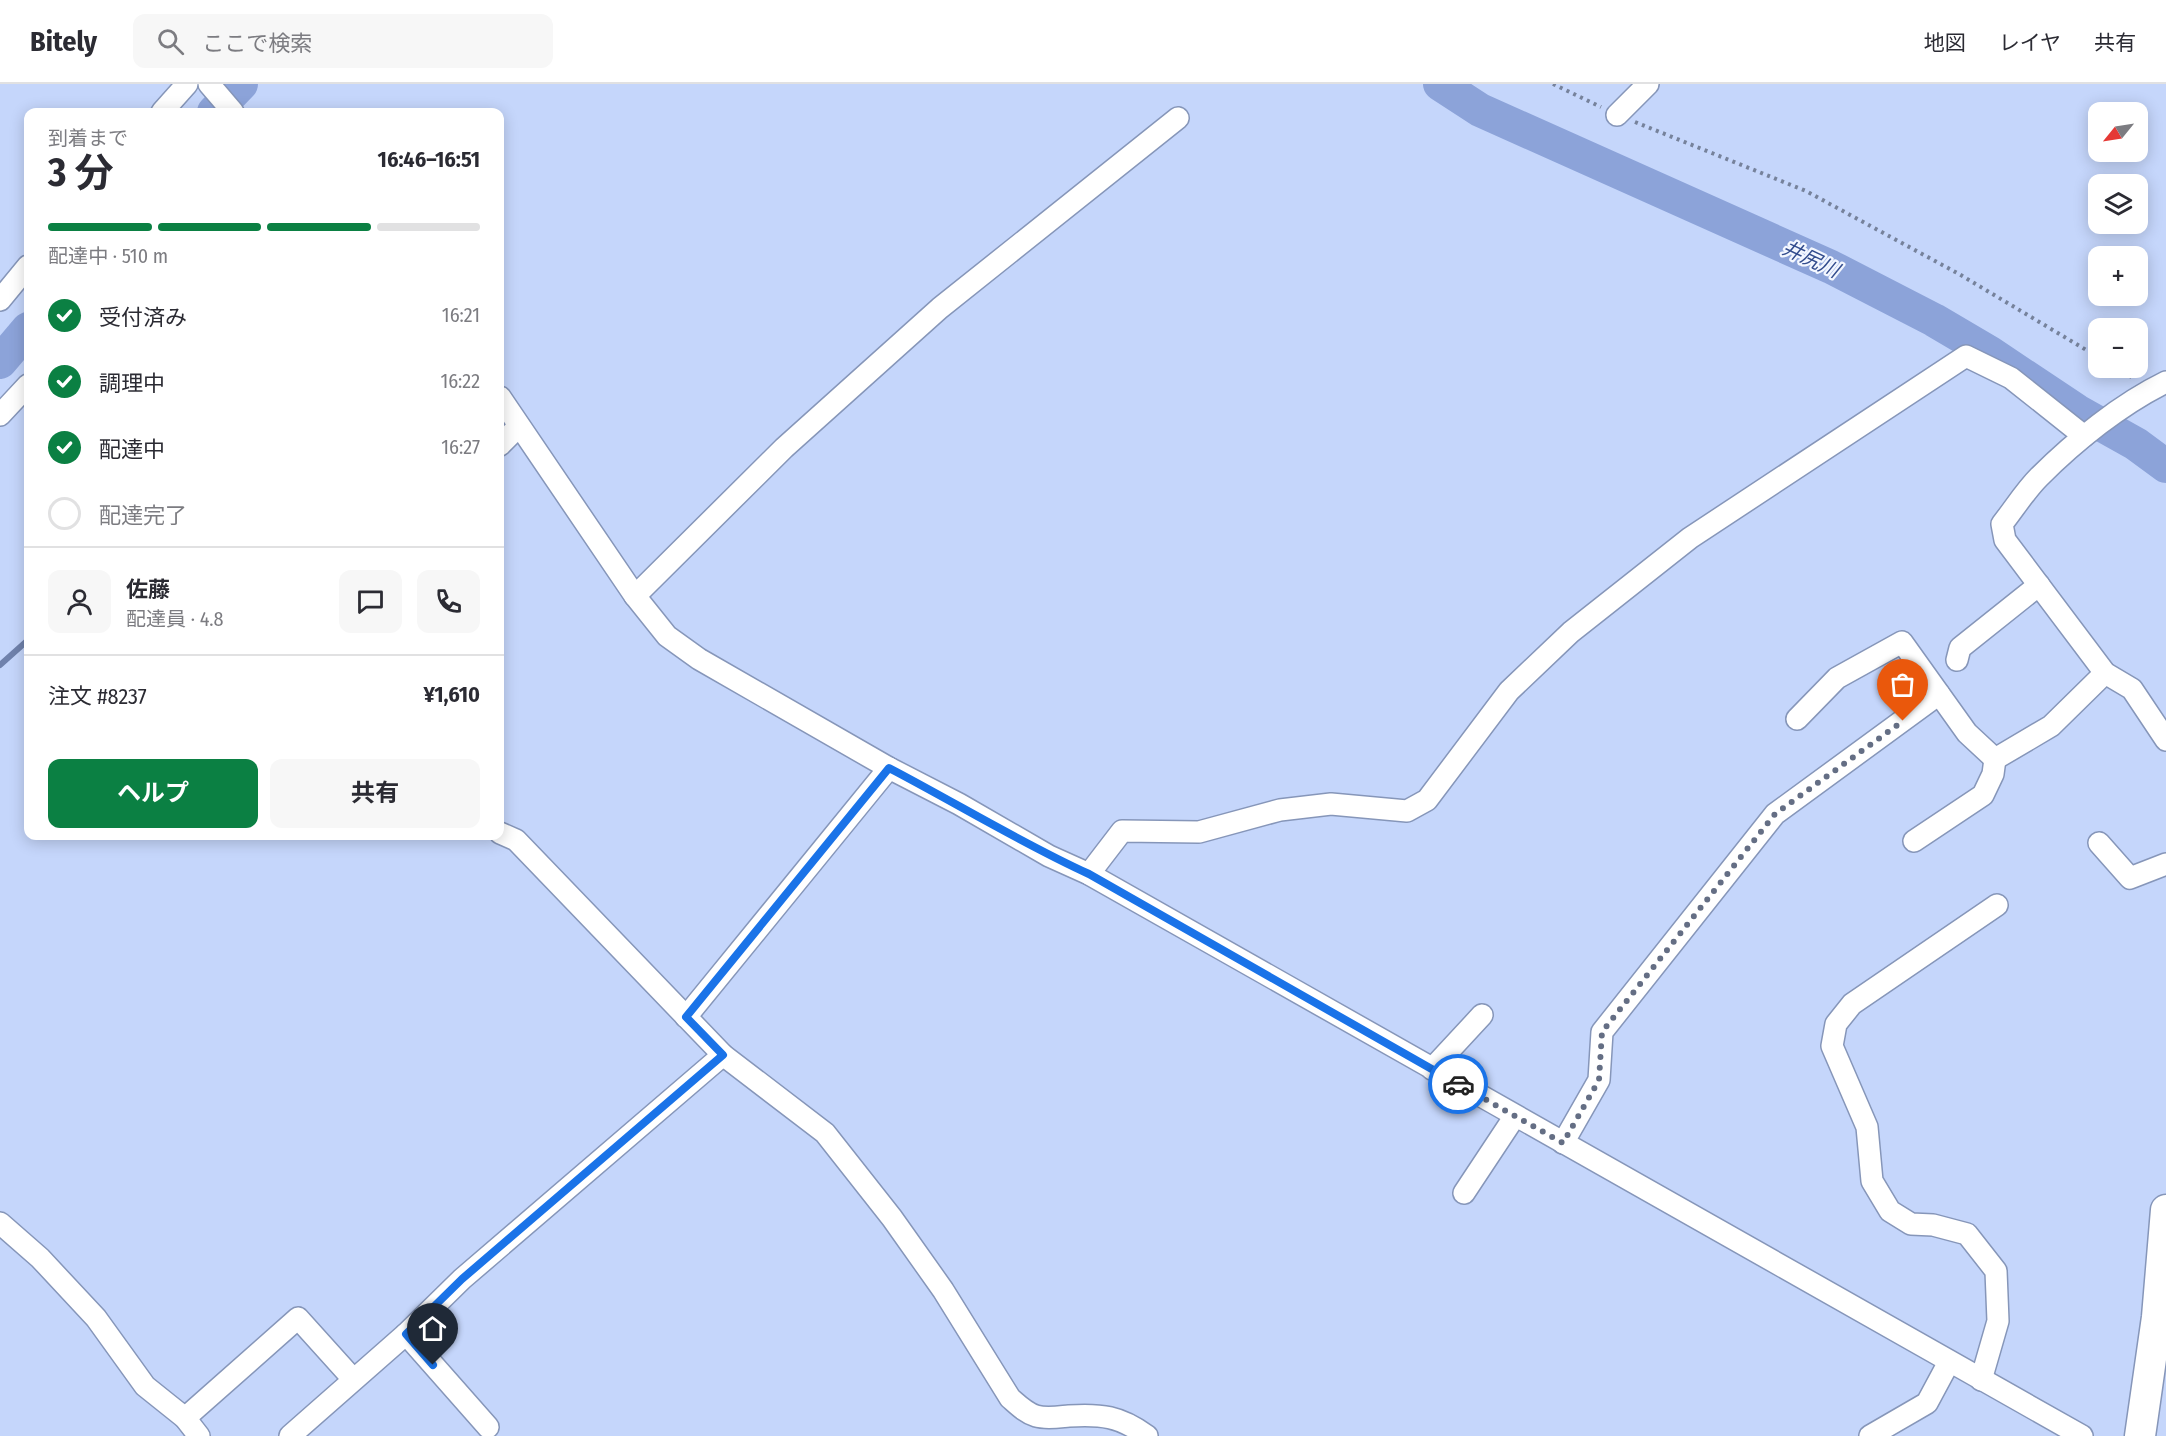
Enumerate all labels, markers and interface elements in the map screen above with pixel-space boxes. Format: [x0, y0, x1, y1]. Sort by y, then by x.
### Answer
search box [133, 14, 553, 68]
text: Bitely [30, 25, 97, 58]
icon: search [154, 25, 187, 58]
text: ここで検索 [202, 30, 312, 57]
text: 地図 [1924, 30, 1966, 56]
text: レイヤ [1999, 30, 2061, 56]
text: 共有 [2094, 30, 2136, 56]
north arrow [2088, 102, 2148, 162]
map controls [2088, 102, 2148, 378]
text: 到着まで [48, 126, 128, 150]
text: 16:46–16:51 [378, 146, 480, 173]
text: 3 分 [48, 150, 114, 196]
button: layers [2088, 174, 2148, 234]
water label: 井尻川 [1779, 235, 1845, 283]
text: 配達中 · 510 m [48, 244, 168, 268]
button: + [2088, 246, 2148, 306]
icon: check [48, 299, 81, 332]
text: 16:21 [442, 303, 480, 327]
text: 受付済み [99, 304, 187, 331]
button: − [2088, 318, 2148, 378]
icon: check [48, 365, 81, 398]
text: 16:22 [440, 369, 480, 393]
text: 調理中 [99, 370, 165, 397]
icon: check [48, 431, 81, 464]
text: 16:27 [441, 435, 480, 459]
text: 配達中 [99, 436, 165, 463]
text: 配達完了 [99, 502, 187, 529]
button: person [48, 570, 111, 633]
button: chat [339, 570, 402, 633]
button: phone [417, 570, 480, 633]
text: 佐藤 [126, 576, 170, 603]
text: 配達員 · 4.8 [126, 607, 224, 631]
pin [1877, 659, 1928, 721]
icon: bag [1886, 668, 1919, 701]
text: ¥1,610 [424, 681, 480, 708]
text: 注文 #8237 [48, 683, 147, 710]
button: ヘルプ [48, 759, 258, 828]
button: 共有 [270, 759, 480, 828]
courier [1428, 1054, 1488, 1114]
icon: car [1442, 1068, 1475, 1101]
pin [407, 1303, 458, 1365]
icon: home [416, 1312, 449, 1345]

